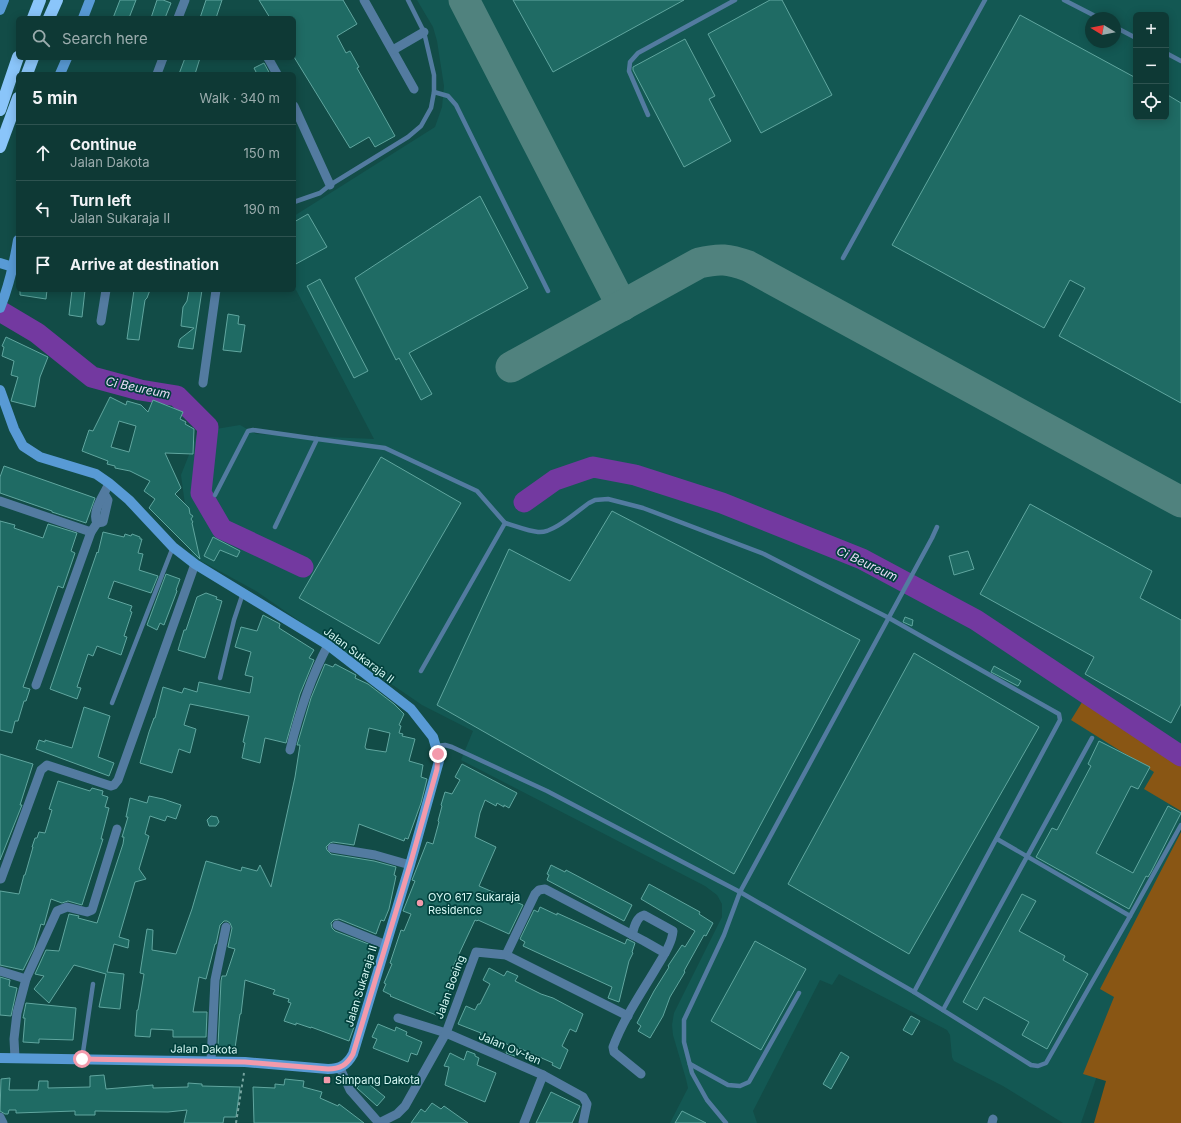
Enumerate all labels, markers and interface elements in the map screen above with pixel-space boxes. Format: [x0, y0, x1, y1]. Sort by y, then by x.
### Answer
north arrow [1085, 12, 1121, 48]
map controls [1133, 12, 1169, 120]
button: + [1133, 12, 1169, 48]
search box [16, 16, 296, 60]
icon: search [30, 27, 52, 49]
text: Search here [62, 29, 148, 48]
button: − [1133, 48, 1169, 84]
button: locate [1133, 84, 1169, 120]
text: 5 min [32, 88, 78, 108]
text: Walk · 340 m [200, 90, 280, 106]
text: Continue [70, 135, 137, 154]
icon: ahead [32, 142, 54, 164]
text: 150 m [244, 145, 280, 161]
text: Jalan Dakota [70, 154, 149, 170]
text: Turn left [70, 191, 131, 210]
icon: left [32, 198, 54, 220]
text: 190 m [243, 201, 280, 217]
text: Jalan Sukaraja II [70, 210, 170, 226]
icon: arrive [32, 254, 54, 276]
text: Arrive at destination [70, 255, 219, 274]
water label: Ci Beureum [104, 373, 172, 402]
water label: Ci Beureum [834, 543, 901, 584]
street label: Jalan Sukaraja II [321, 624, 397, 686]
route end [429, 745, 447, 763]
place label: OYO 617 Sukaraja Residence [428, 890, 520, 917]
marker: OYO 617 Sukaraja Residence [415, 898, 425, 908]
street label: Jalan Sukaraja II [342, 943, 380, 1029]
street label: Jalan Boeing [432, 953, 468, 1021]
street label: Jalan Ov-ten [477, 1029, 543, 1067]
street label: Jalan Dakota [170, 1041, 238, 1057]
route start [73, 1050, 91, 1068]
place label: Simpang Dakota [335, 1073, 420, 1087]
marker: Simpang Dakota [322, 1075, 332, 1085]

